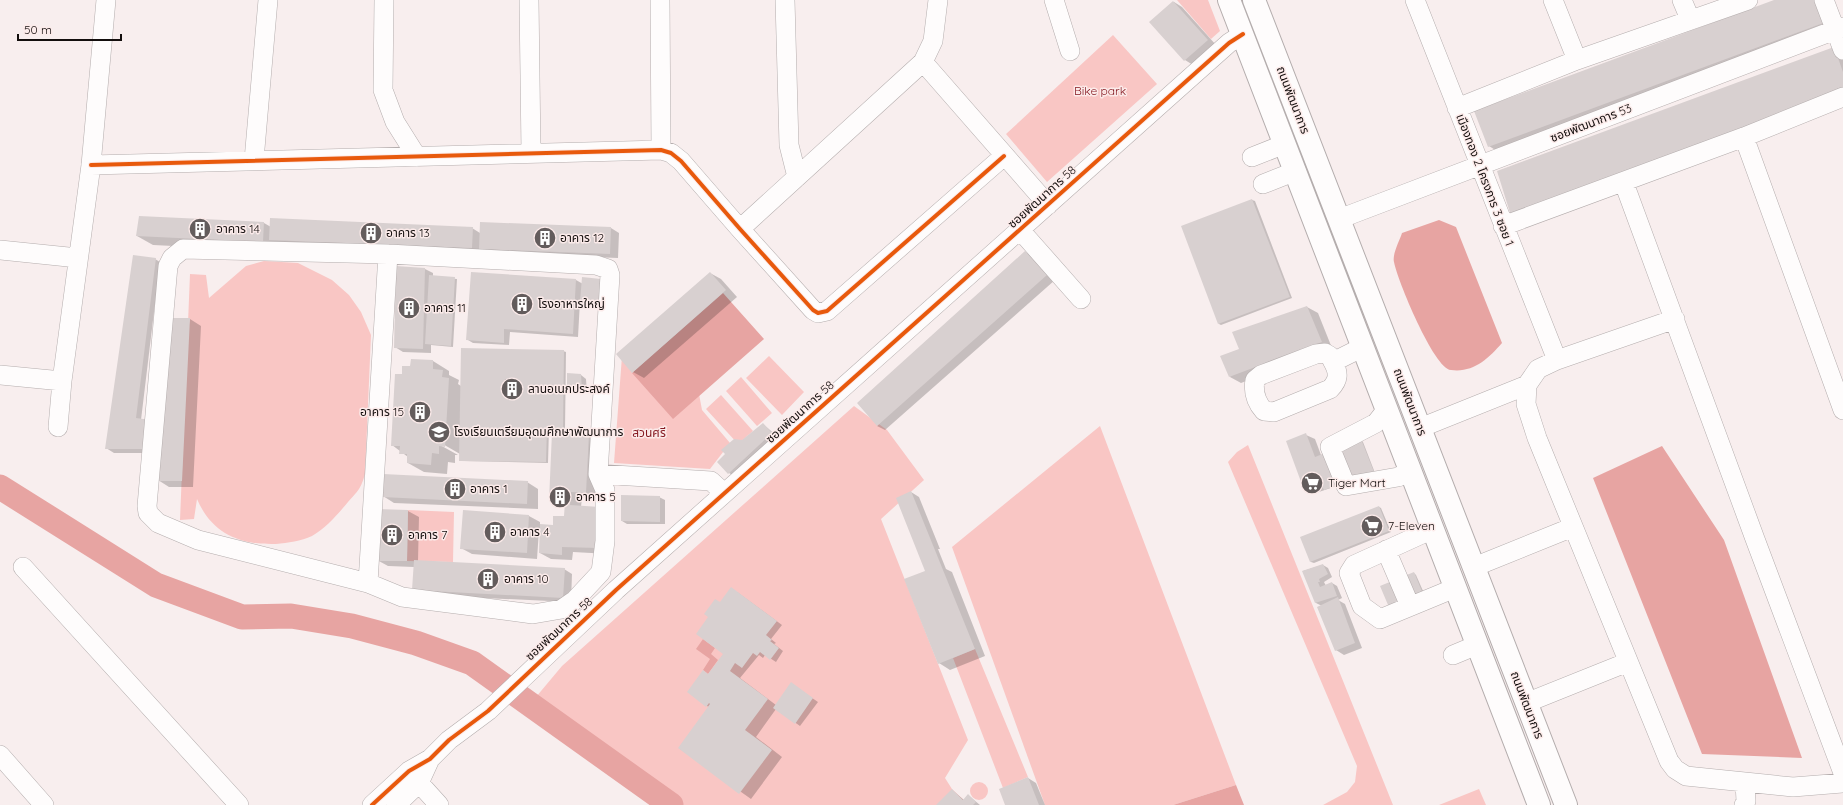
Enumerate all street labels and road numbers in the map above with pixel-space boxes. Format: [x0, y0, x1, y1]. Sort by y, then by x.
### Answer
street label: ถนนพัฒนาการ [1274, 64, 1313, 136]
street label: ซอยพัฒนาการ 53 [1548, 100, 1634, 145]
street label: เมืองทอง 2 โครงการ 3 ซอย 1 [1453, 112, 1518, 248]
street label: ซอยพัฒนาการ 58 [1005, 162, 1079, 231]
street label: ถนนพัฒนาการ [1391, 366, 1430, 438]
street label: ซอยพัฒนาการ 58 [763, 377, 837, 446]
street label: ซอยพัฒนาการ 58 [522, 594, 595, 664]
street label: ถนนพัฒนาการ [1508, 669, 1547, 741]

